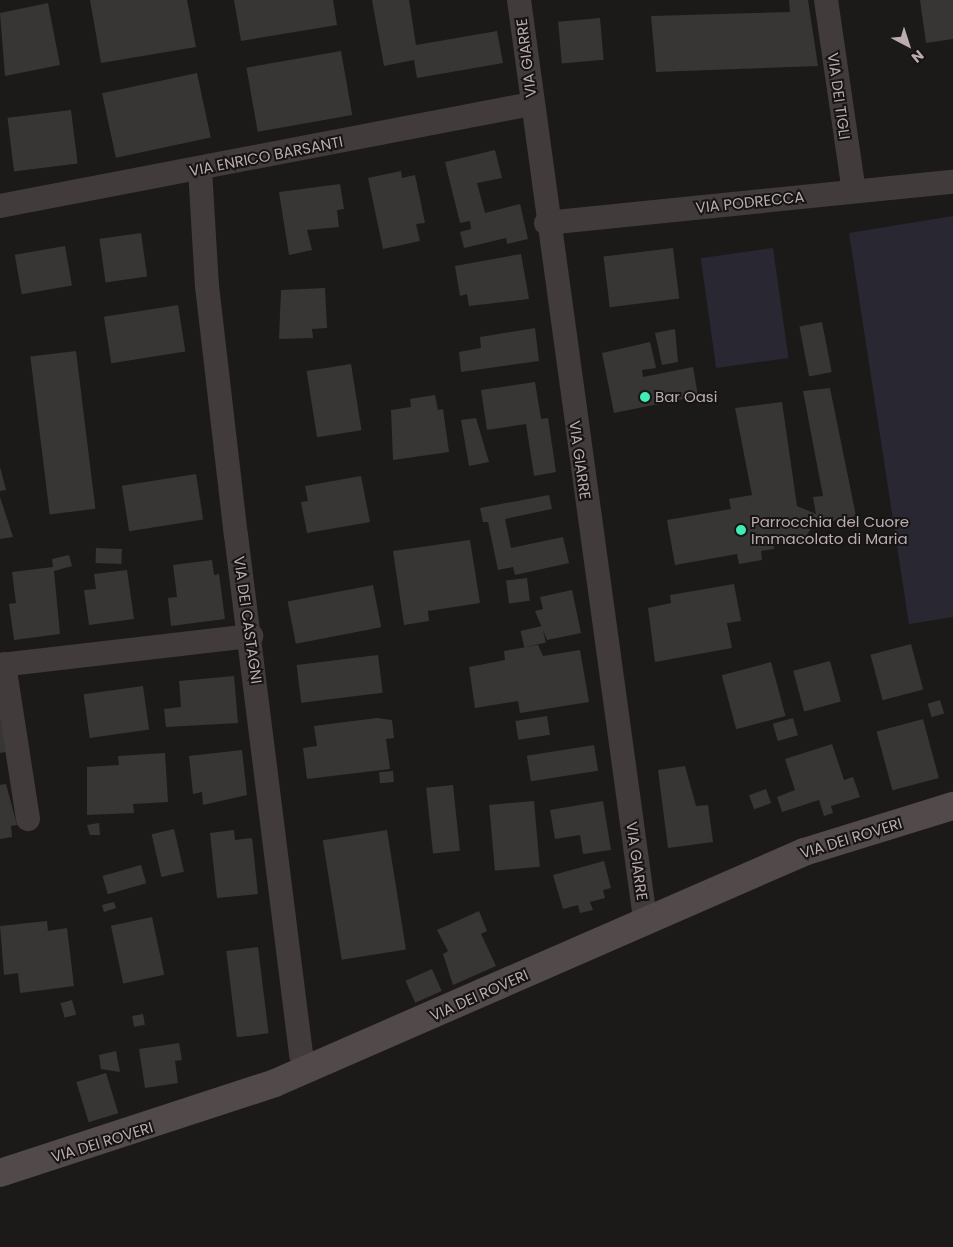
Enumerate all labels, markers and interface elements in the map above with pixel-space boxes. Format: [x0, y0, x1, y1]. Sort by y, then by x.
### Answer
street label: VIA GIARRE [512, 18, 540, 98]
north arrow [883, 20, 933, 70]
text: N [907, 45, 928, 68]
street label: VIA DEI TIGLI [824, 51, 854, 141]
street label: VIA ENRICO BARSANTI [188, 132, 344, 180]
street label: VIA PODRECCA [695, 187, 805, 217]
place label: Bar Oasi [655, 388, 717, 406]
marker: Bar Oasi [639, 391, 651, 403]
street label: VIA GIARRE [566, 419, 594, 501]
place label: Parrocchia del Cuore Immacolato di Maria [751, 512, 909, 547]
marker: Parrocchia del Cuore Immacolato di Maria [735, 524, 747, 536]
street label: VIA DEI CASTAGNI [230, 555, 266, 685]
street label: VIA DEI ROVERI [798, 814, 904, 862]
street label: VIA GIARRE [623, 820, 651, 902]
street label: VIA DEI ROVERI [427, 965, 531, 1025]
street label: VIA DEI ROVERI [49, 1118, 155, 1166]

